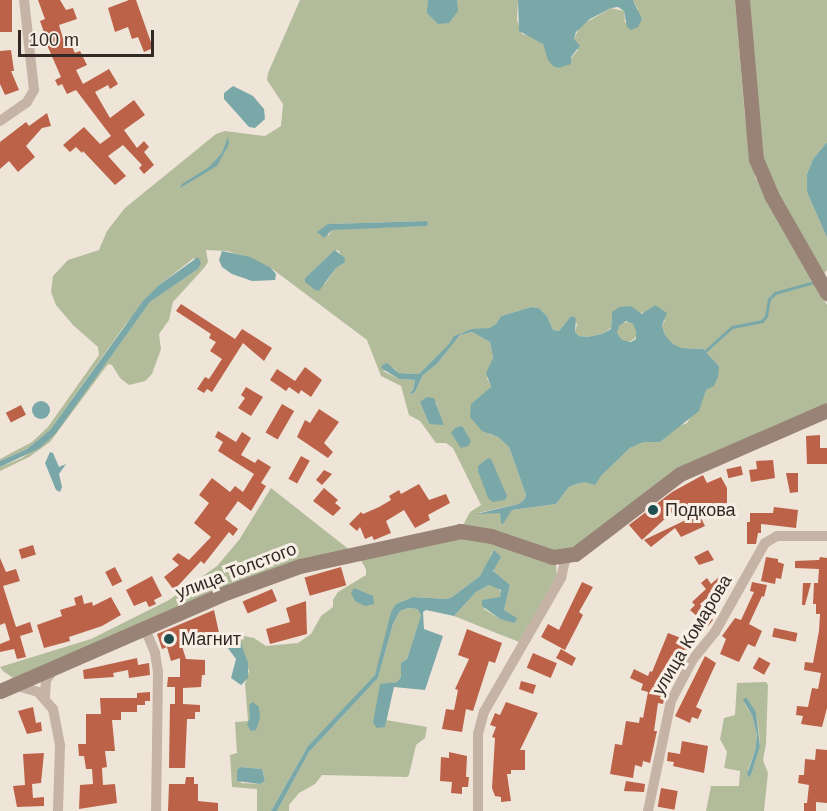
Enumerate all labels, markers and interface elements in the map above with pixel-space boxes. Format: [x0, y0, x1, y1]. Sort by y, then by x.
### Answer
scale bar [21, 18, 158, 56]
text: 100 m [29, 30, 79, 50]
place label: Подкова [665, 499, 736, 521]
marker: Подкова [646, 503, 660, 517]
street label: улица Толстого [173, 538, 299, 604]
street label: улица Комарова [648, 571, 736, 699]
place label: Магнит [181, 628, 241, 650]
marker: Магнит [162, 632, 176, 646]

